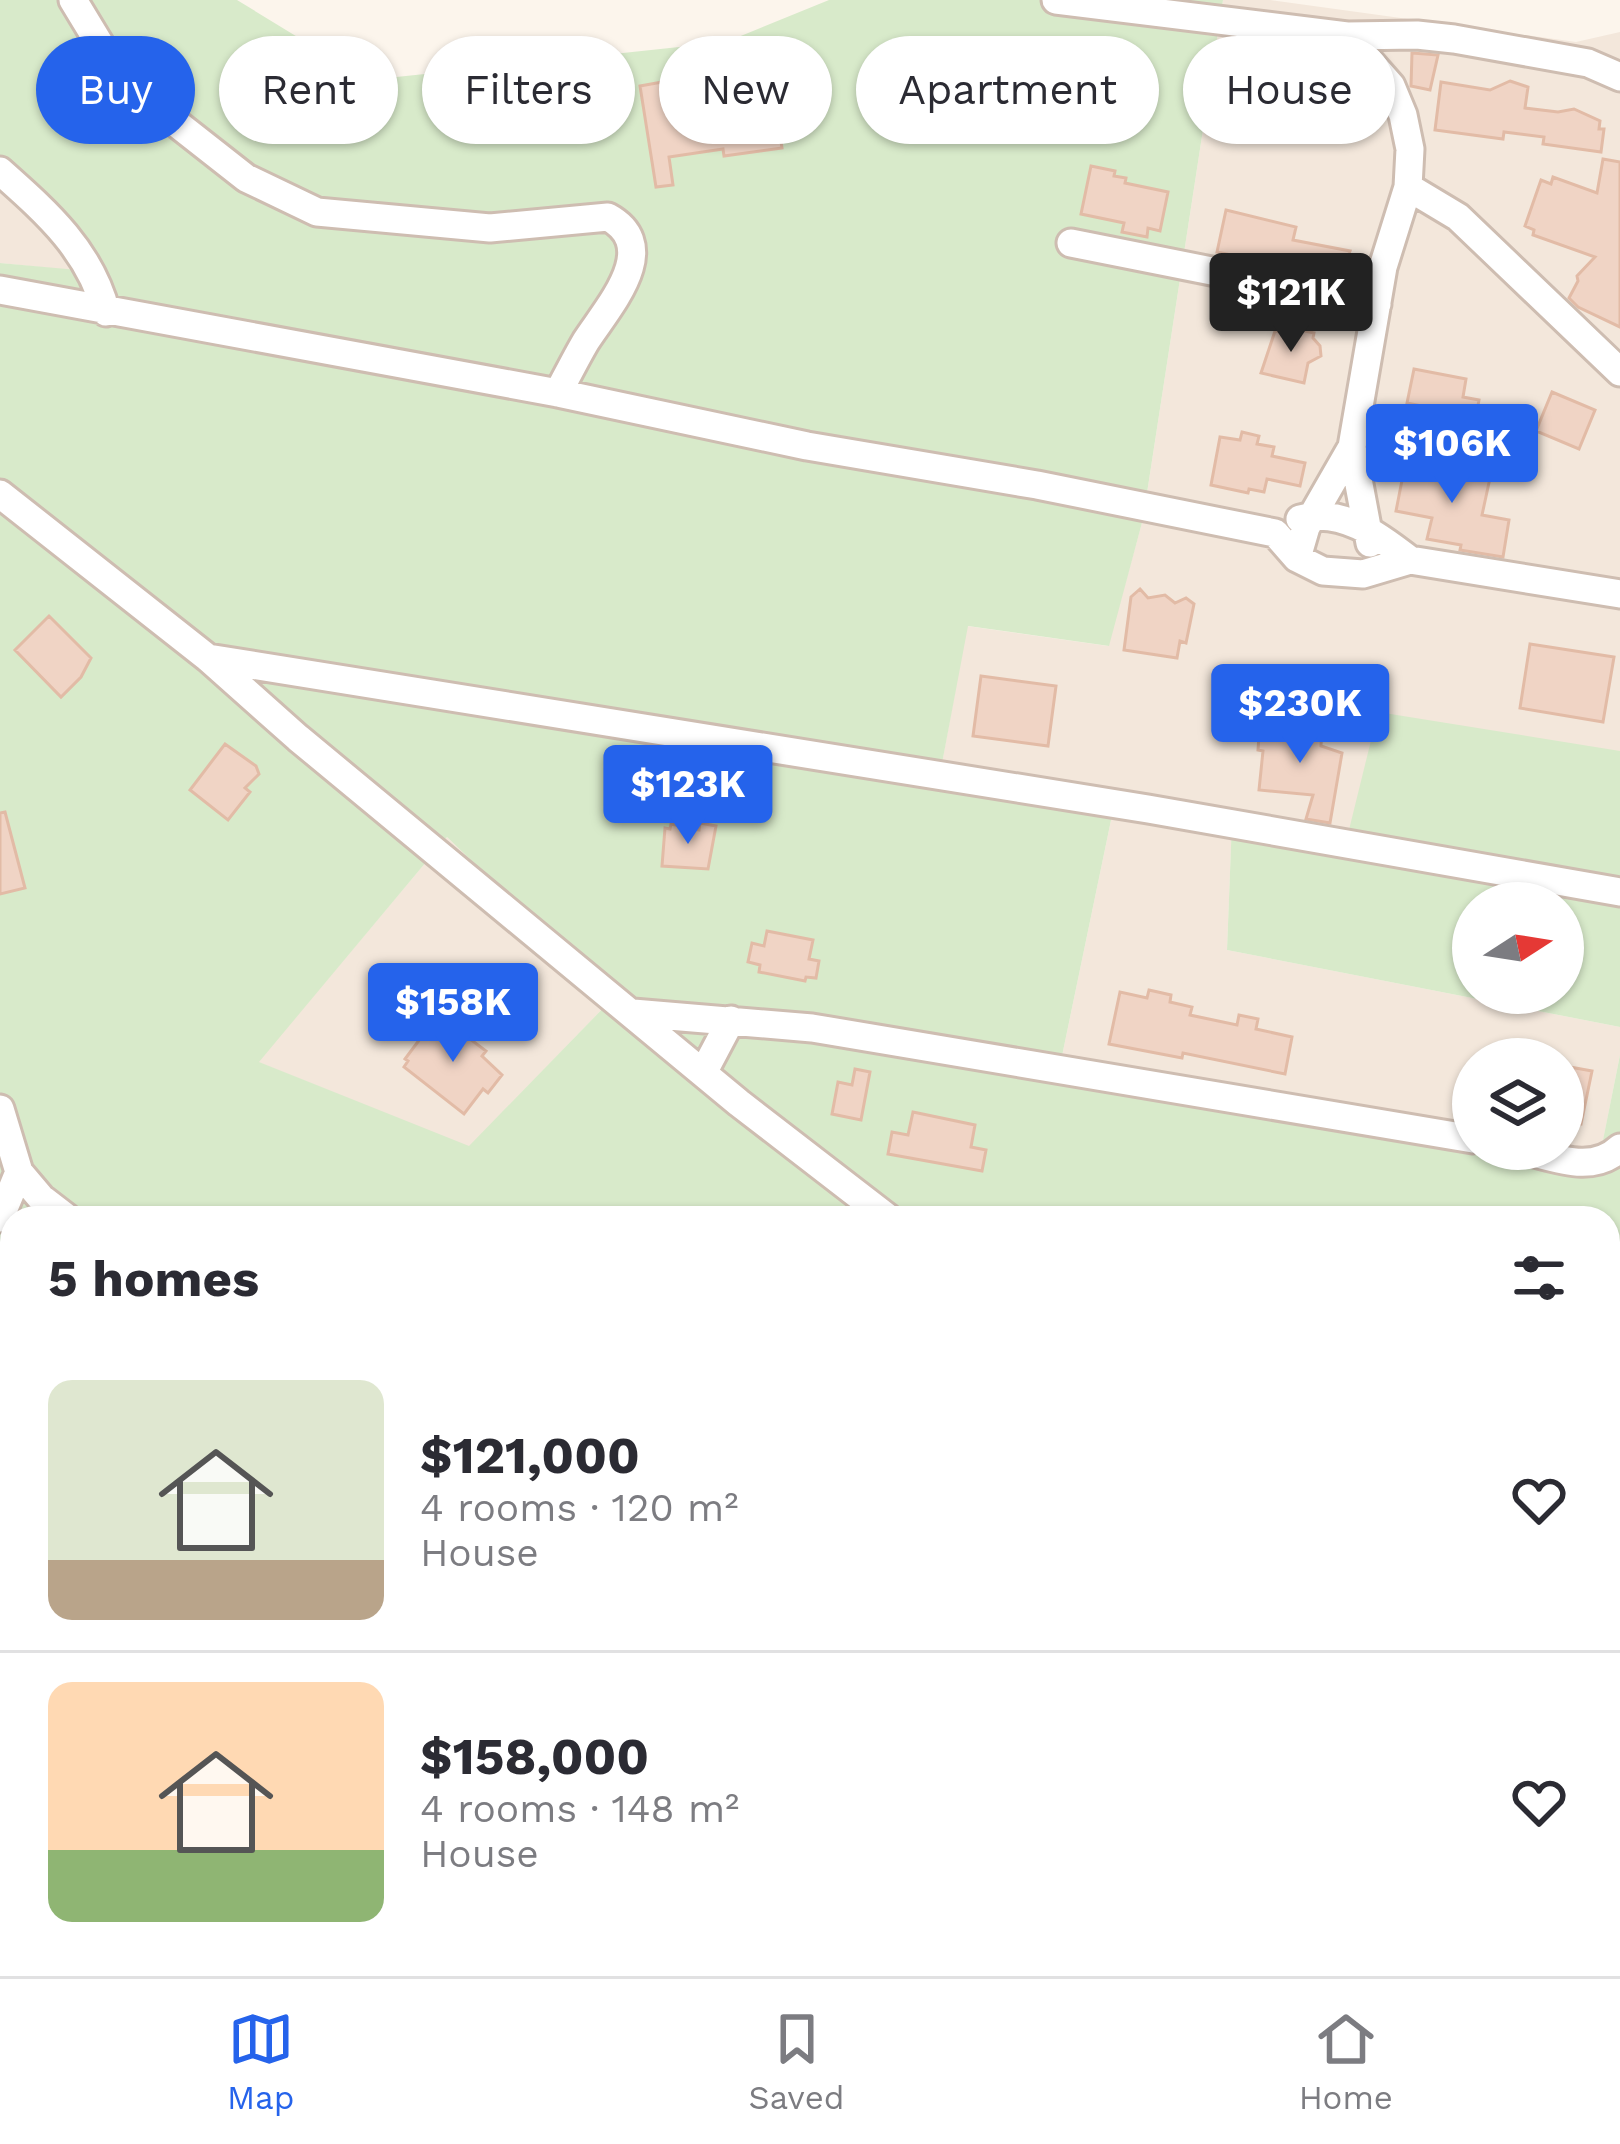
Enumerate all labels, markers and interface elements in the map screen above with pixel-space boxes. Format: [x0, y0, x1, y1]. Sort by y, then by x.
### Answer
chip: Buy [36, 36, 195, 144]
chip: Rent [219, 36, 398, 144]
chip: Filters [422, 36, 635, 144]
chip: New [659, 36, 832, 144]
chip: Apartment [856, 36, 1159, 144]
chip: House [1183, 36, 1395, 144]
pin: $121K [1207, 253, 1375, 355]
text: $121K [1237, 269, 1345, 314]
pin: $106K [1368, 404, 1536, 506]
text: $106K [1393, 420, 1511, 465]
pin: $230K [1216, 664, 1384, 766]
text: $230K [1238, 680, 1362, 725]
pin: $123K [604, 745, 772, 847]
text: $123K [630, 761, 746, 806]
north arrow [1452, 882, 1584, 1014]
map controls [1452, 882, 1584, 1170]
pin: $158K [369, 963, 537, 1065]
text: $158K [395, 979, 511, 1024]
button: layers [1452, 1038, 1584, 1170]
icon: filters [1506, 1245, 1572, 1311]
text: 5 homes [48, 1249, 259, 1308]
text: $121,000 [420, 1426, 640, 1485]
icon: home [144, 1428, 288, 1572]
icon: heart [1506, 1467, 1572, 1533]
text: 4 rooms · 120 m² [420, 1485, 738, 1530]
text: House [420, 1530, 539, 1575]
text: $158,000 [420, 1727, 649, 1786]
icon: home [144, 1730, 288, 1874]
icon: heart [1506, 1769, 1572, 1835]
text: 4 rooms · 148 m² [420, 1786, 739, 1831]
text: House [420, 1831, 539, 1876]
tab: Map [227, 2006, 294, 2117]
tab: Saved [749, 2006, 844, 2117]
tab: Home [1299, 2006, 1393, 2117]

